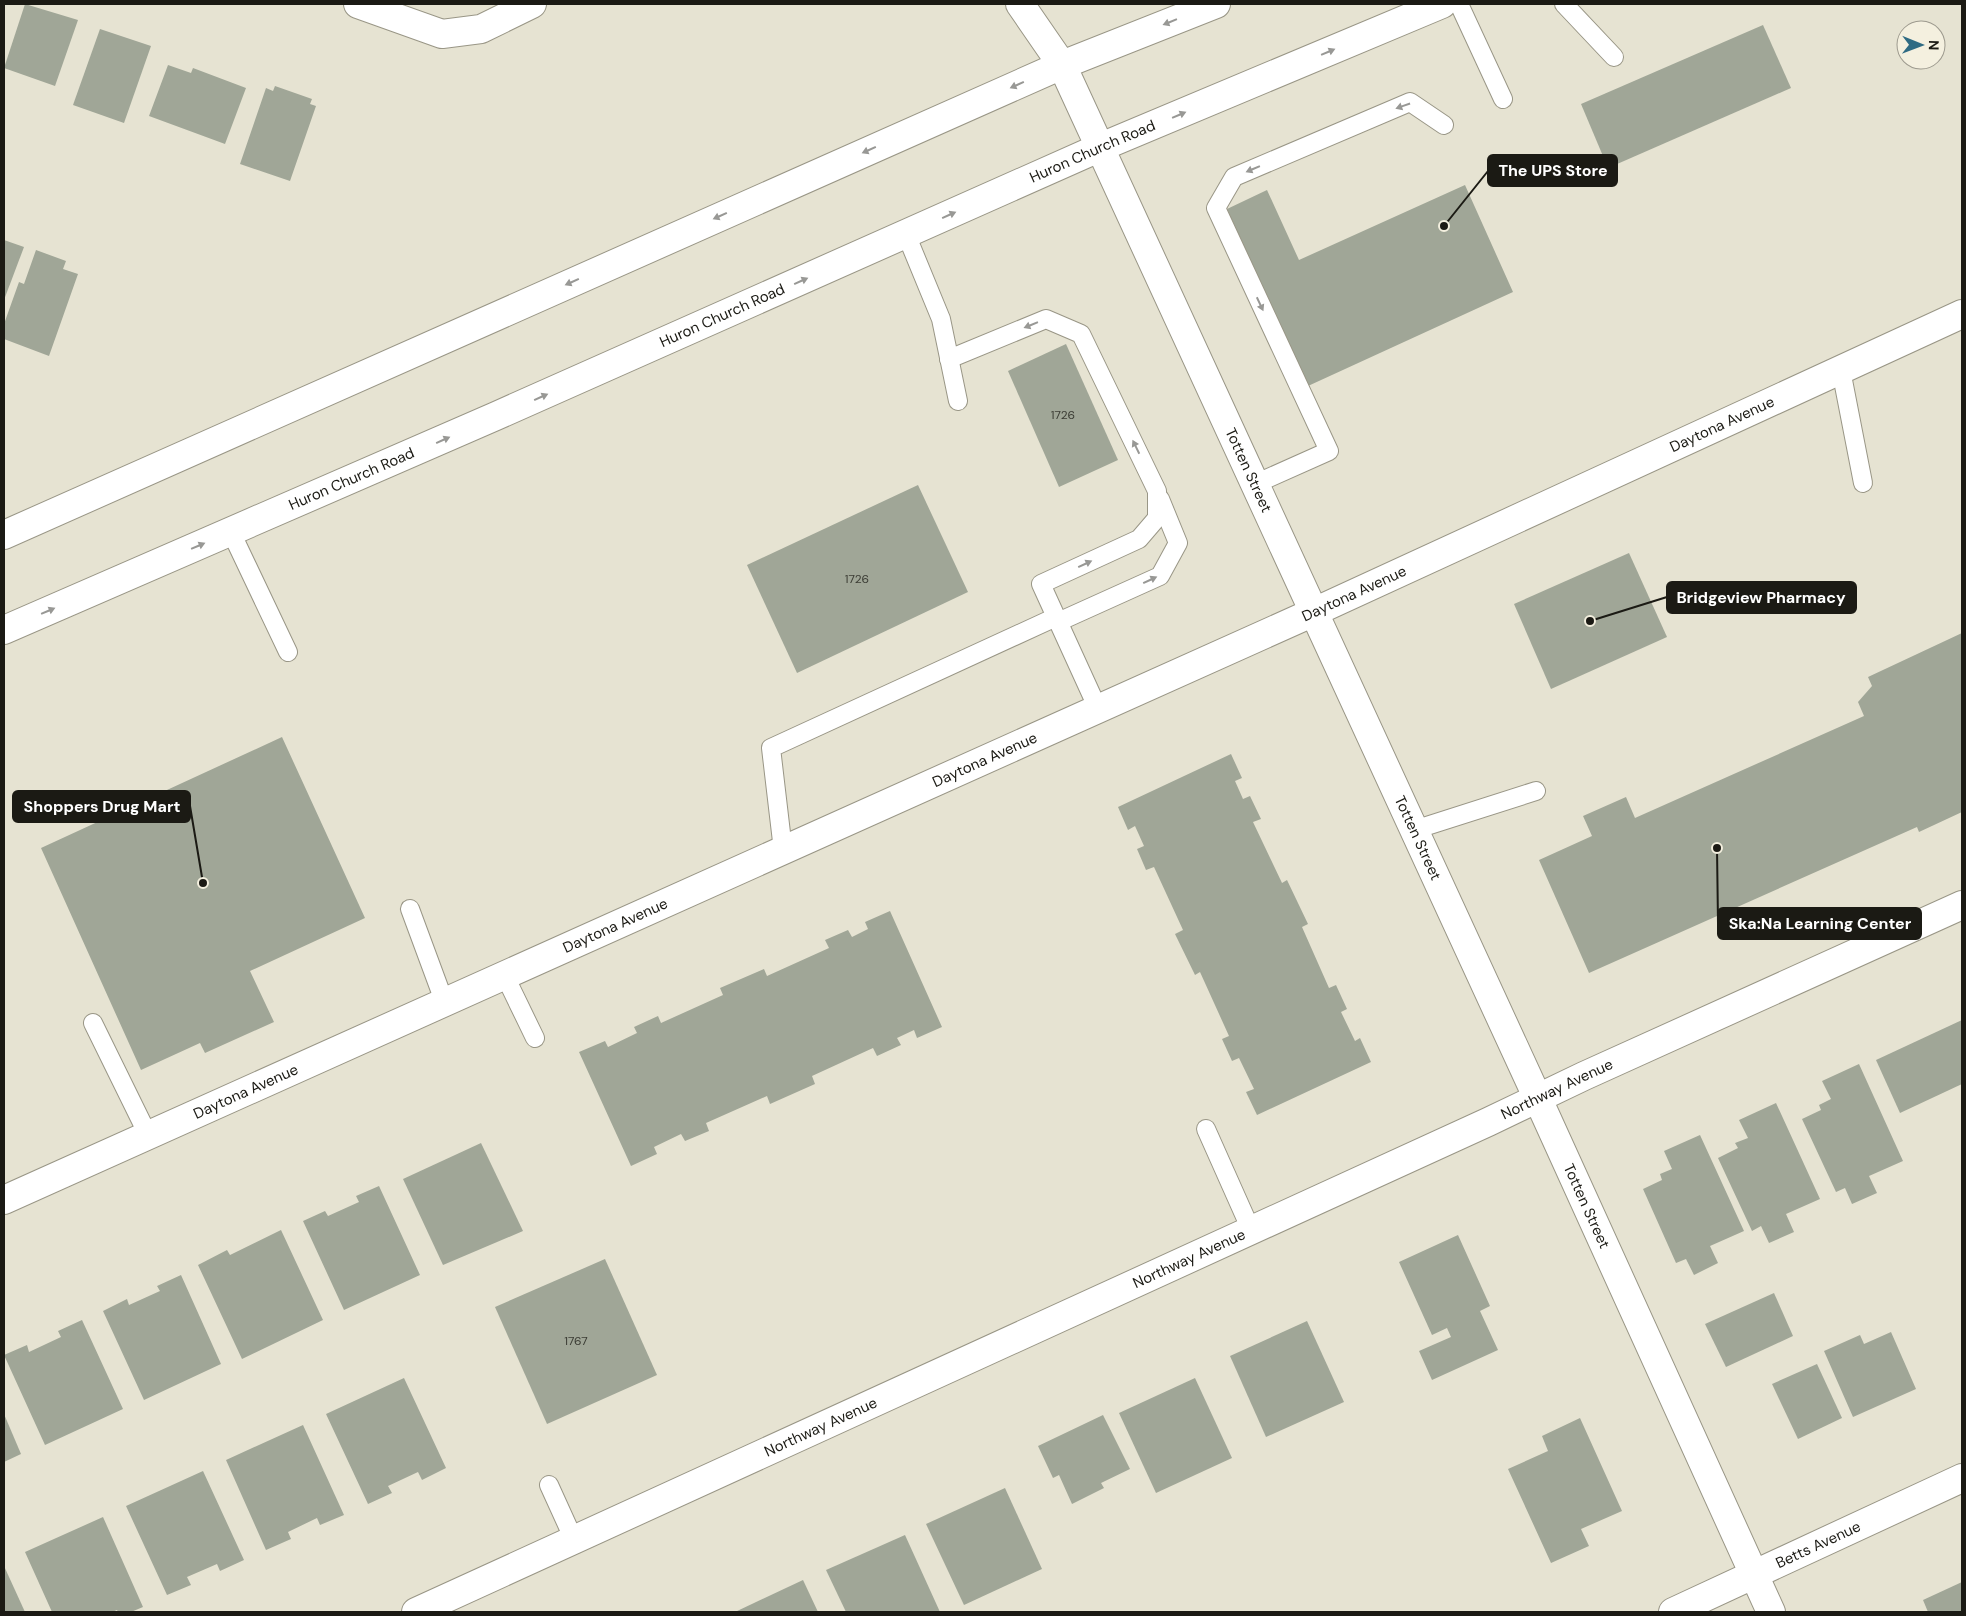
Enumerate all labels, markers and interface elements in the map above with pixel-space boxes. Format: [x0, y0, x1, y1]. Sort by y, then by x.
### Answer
one-way arrow [1163, 18, 1177, 26]
north arrow [1896, 20, 1946, 70]
text: N [1925, 40, 1943, 50]
one-way arrow [1321, 47, 1335, 55]
one-way arrow [1010, 81, 1024, 89]
one-way arrow [1395, 102, 1410, 110]
one-way arrow [1172, 110, 1186, 118]
street label: Huron Church Road [1026, 115, 1158, 187]
one-way arrow [862, 147, 876, 155]
callout: The UPS Store [1488, 155, 1617, 186]
text: The UPS Store [1498, 160, 1608, 181]
one-way arrow [1246, 165, 1261, 173]
one-way arrow [942, 210, 956, 218]
one-way arrow [713, 213, 727, 221]
one-way arrow [794, 276, 808, 284]
one-way arrow [565, 279, 579, 287]
street label: Huron Church Road [656, 279, 788, 352]
one-way arrow [1256, 297, 1264, 311]
one-way arrow [1023, 321, 1038, 329]
one-way arrow [534, 392, 548, 400]
street label: Daytona Avenue [1666, 392, 1778, 457]
house number: 1726 [1051, 407, 1075, 423]
street label: Totten Street [1220, 425, 1277, 516]
one-way arrow [436, 435, 450, 443]
one-way arrow [1131, 440, 1139, 454]
street label: Huron Church Road [286, 443, 417, 515]
one-way arrow [191, 542, 205, 550]
one-way arrow [1078, 559, 1092, 567]
street label: Daytona Avenue [1299, 561, 1410, 626]
house number: 1726 [845, 571, 869, 587]
one-way arrow [1143, 576, 1157, 584]
callout: Bridgeview Pharmacy [1667, 582, 1856, 613]
text: Bridgeview Pharmacy [1676, 587, 1846, 608]
one-way arrow [41, 606, 56, 614]
street label: Daytona Avenue [929, 728, 1040, 792]
callout: Shoppers Drug Mart [13, 791, 190, 822]
street label: Totten Street [1390, 793, 1446, 884]
text: Shoppers Drug Mart [24, 796, 180, 817]
street label: Daytona Avenue [560, 893, 671, 958]
callout: Ska:Na Learning Center [1718, 908, 1921, 939]
text: Ska:Na Learning Center [1729, 913, 1912, 934]
street label: Northway Avenue [1498, 1054, 1616, 1124]
street label: Daytona Avenue [190, 1059, 301, 1124]
street label: Totten Street [1559, 1161, 1615, 1252]
street label: Northway Avenue [1129, 1224, 1249, 1293]
house number: 1767 [564, 1333, 588, 1349]
street label: Northway Avenue [761, 1393, 880, 1461]
street label: Betts Avenue [1772, 1516, 1864, 1573]

